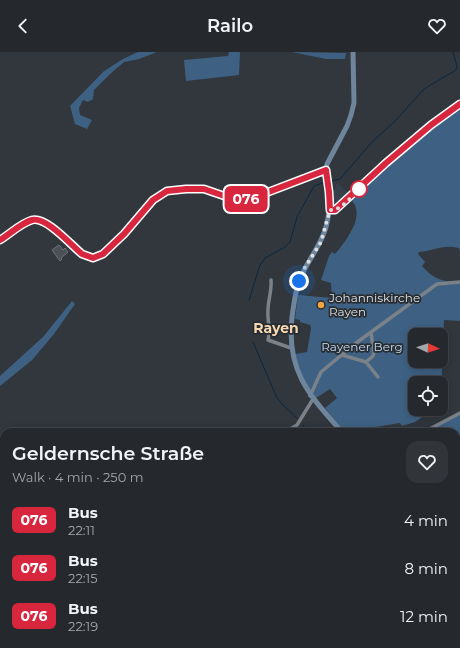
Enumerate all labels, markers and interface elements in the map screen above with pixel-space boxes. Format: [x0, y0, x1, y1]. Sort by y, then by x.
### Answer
icon: back [12, 15, 34, 37]
text: Railo [207, 15, 253, 37]
icon: heart [426, 15, 448, 37]
unlabelled marker [350, 180, 368, 198]
line badge: 076 [223, 186, 269, 212]
text: 076 [233, 190, 259, 208]
your location [289, 271, 309, 291]
place label: Johanniskirche Rayen [328, 290, 420, 319]
marker: Johanniskirche Rayen [316, 300, 326, 310]
district label: Rayen [253, 319, 299, 337]
north arrow [408, 328, 448, 368]
map controls [408, 328, 448, 416]
park label: Rayener Berg [321, 339, 403, 354]
button: locate [408, 376, 448, 416]
button: heart [406, 441, 448, 483]
text: Geldernsche Straße [12, 442, 204, 465]
text: Walk · 4 min · 250 m [12, 469, 143, 485]
text: Bus [68, 503, 98, 522]
text: 076 [21, 511, 47, 529]
text: 4 min [404, 511, 448, 530]
text: 22:11 [68, 522, 95, 538]
text: Bus [68, 551, 98, 570]
text: 076 [21, 559, 47, 577]
text: 8 min [404, 559, 448, 578]
text: 22:15 [68, 570, 98, 586]
text: Bus [68, 599, 98, 618]
text: 076 [21, 607, 47, 625]
text: 12 min [400, 607, 448, 626]
text: 22:19 [68, 618, 98, 634]

